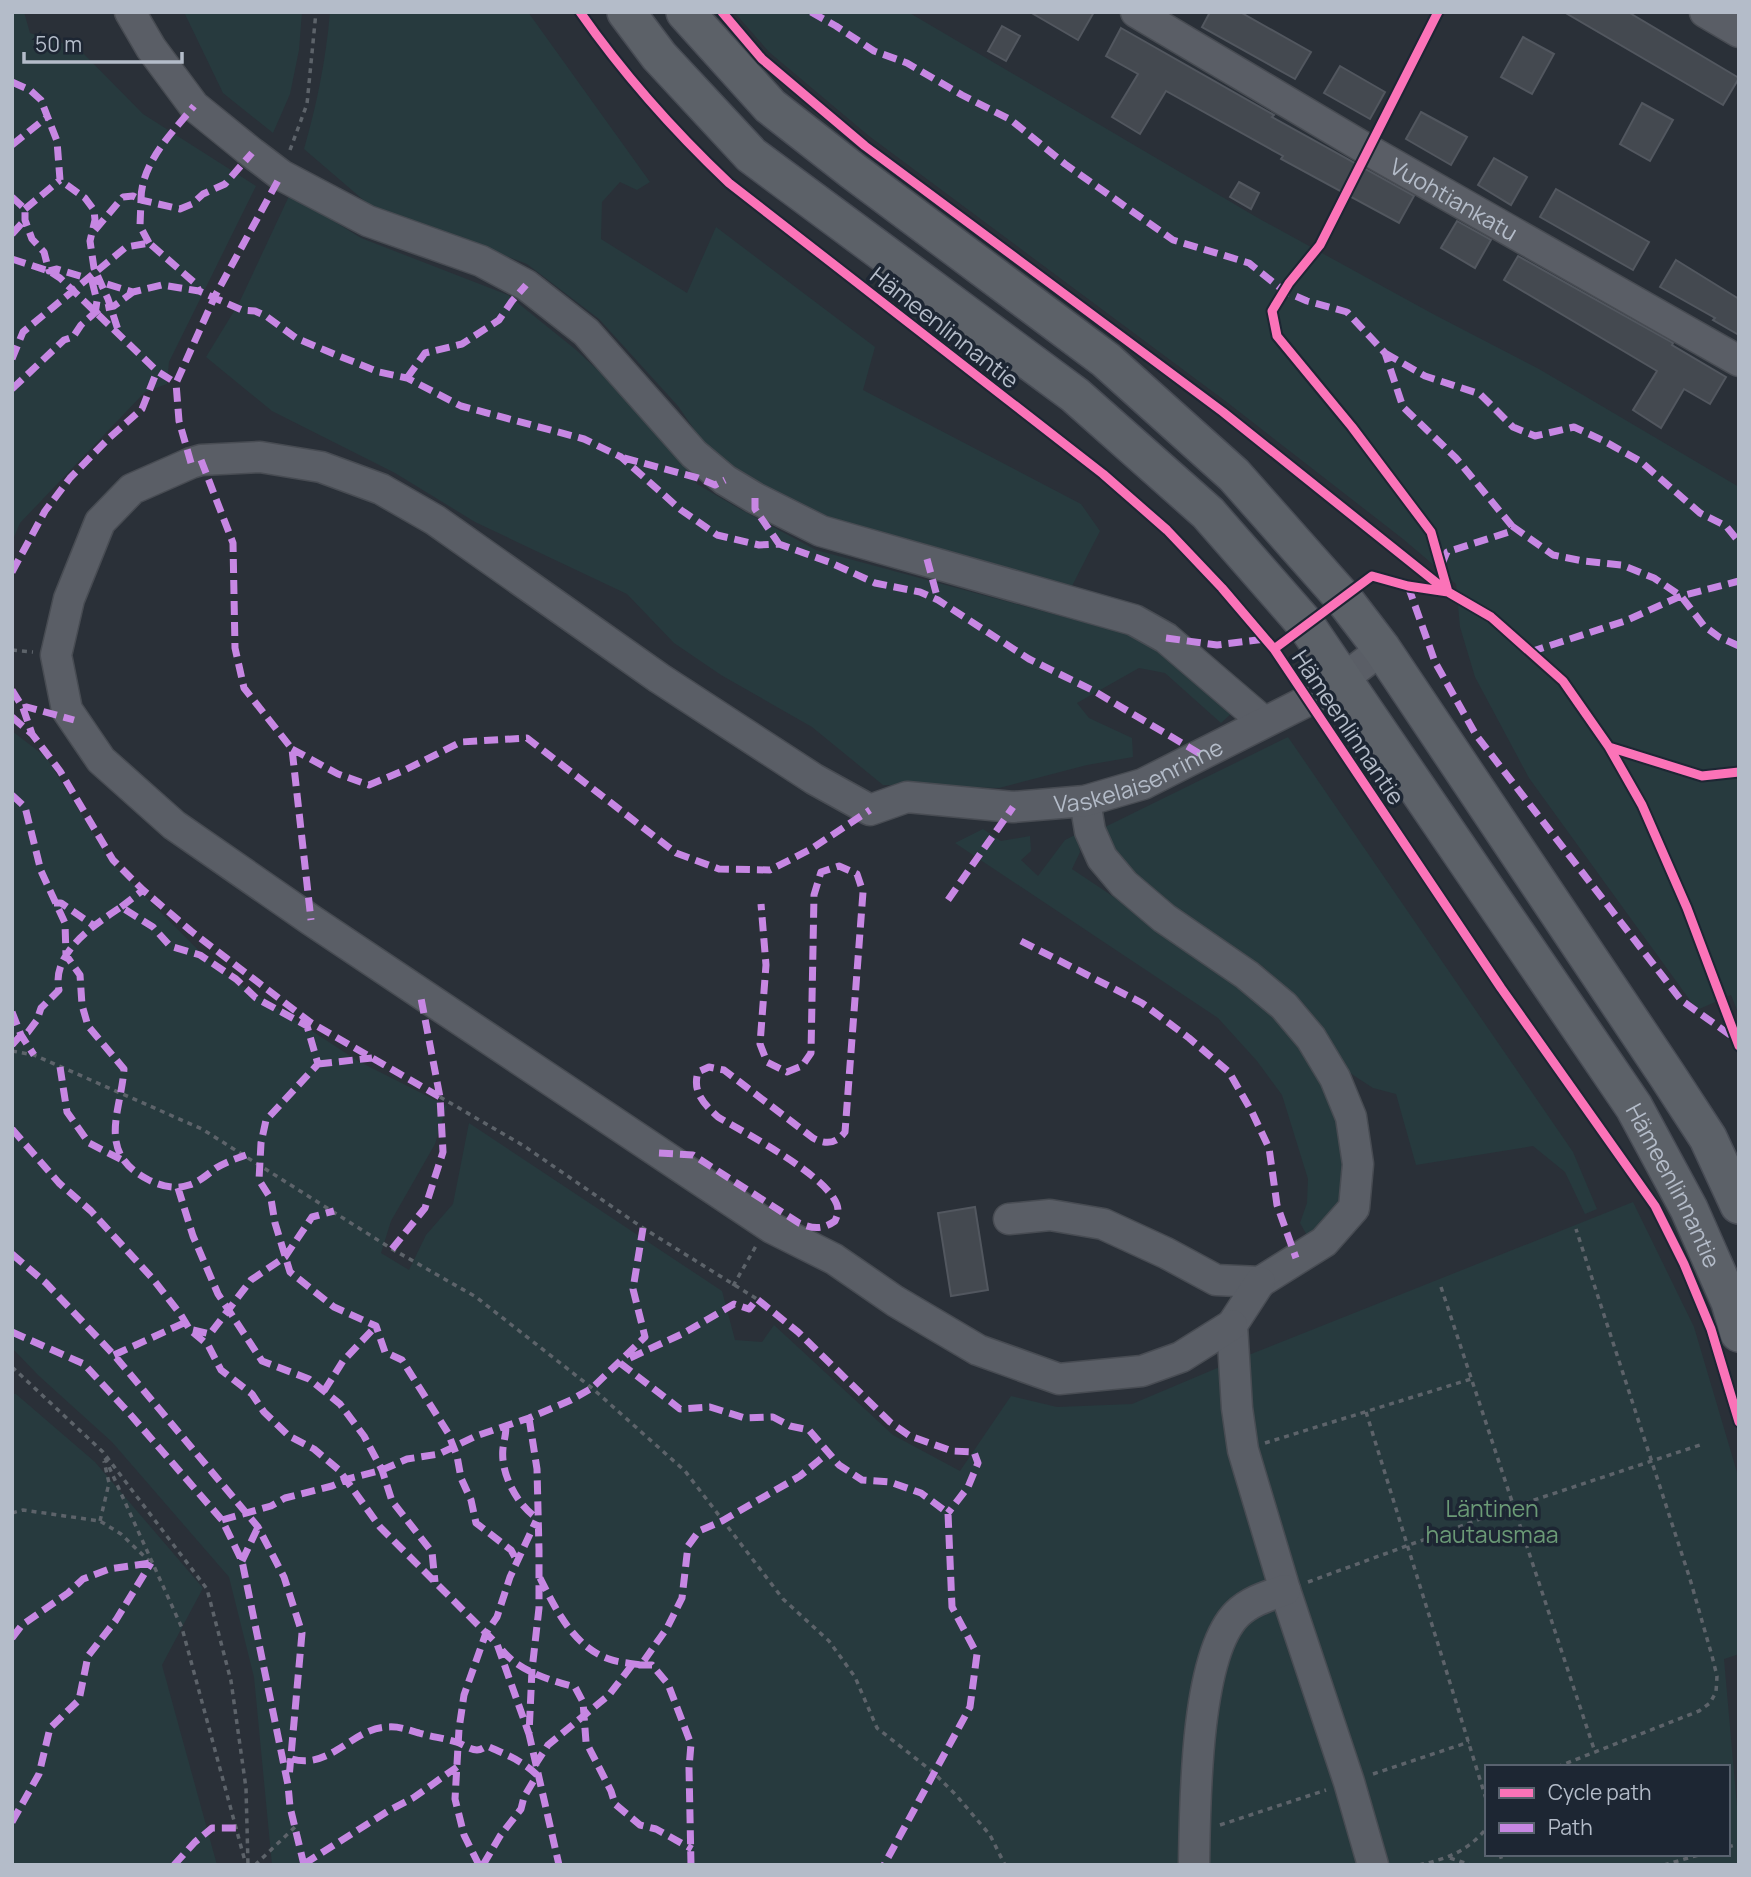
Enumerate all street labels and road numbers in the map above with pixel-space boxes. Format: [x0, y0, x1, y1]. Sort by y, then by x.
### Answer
street label: Vuohtiankatu [1384, 150, 1524, 248]
street label: Hämeenlinnantie [864, 259, 1026, 395]
street label: Hämeenlinnantie [1285, 643, 1413, 811]
street label: Vaskelaisenrinne [1052, 730, 1228, 820]
street label: Hämeenlinnantie [1619, 1097, 1729, 1273]

